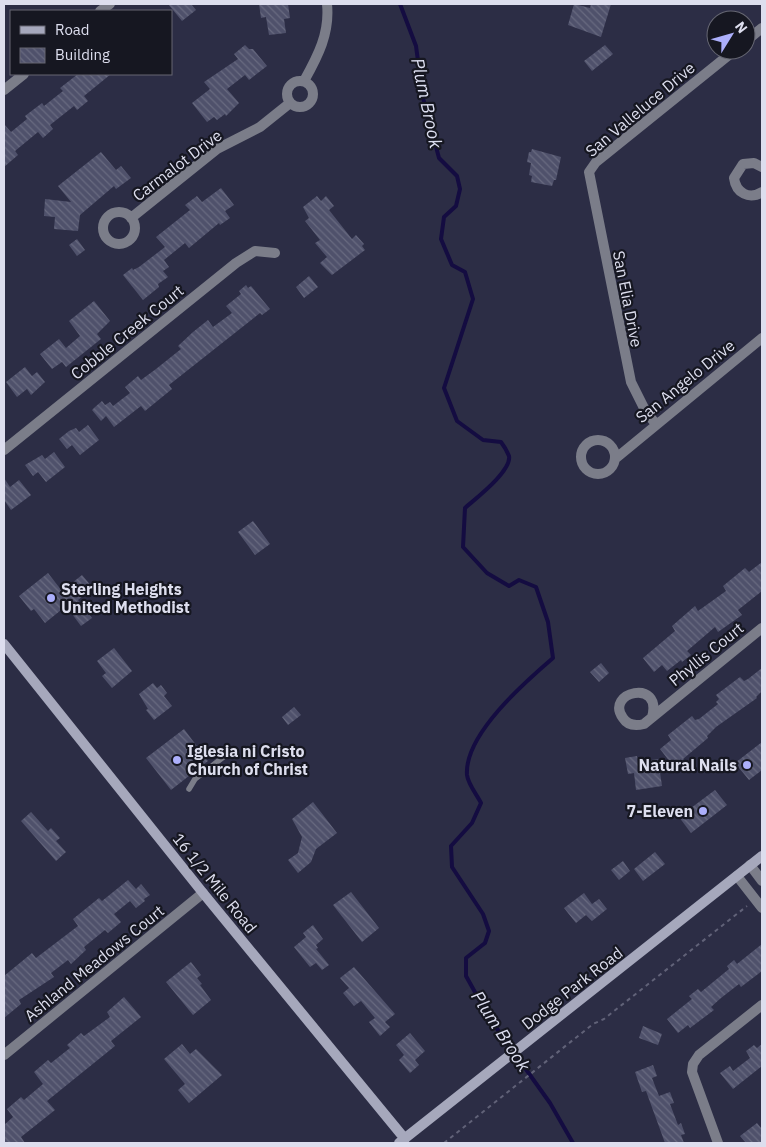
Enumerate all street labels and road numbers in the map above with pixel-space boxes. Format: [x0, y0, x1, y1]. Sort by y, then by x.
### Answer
street label: San Valleluce Drive [581, 57, 699, 161]
street label: Carmalot Drive [128, 125, 226, 205]
street label: San Elia Drive [609, 249, 647, 349]
street label: Cobble Creek Court [67, 280, 187, 384]
street label: San Angelo Drive [632, 335, 739, 427]
street label: Phyllis Court [665, 618, 747, 690]
street label: 16 1/2 Mile Road [169, 829, 261, 937]
street label: Ashland Meadows Court [20, 900, 168, 1026]
street label: Dodge Park Road [517, 942, 627, 1034]

